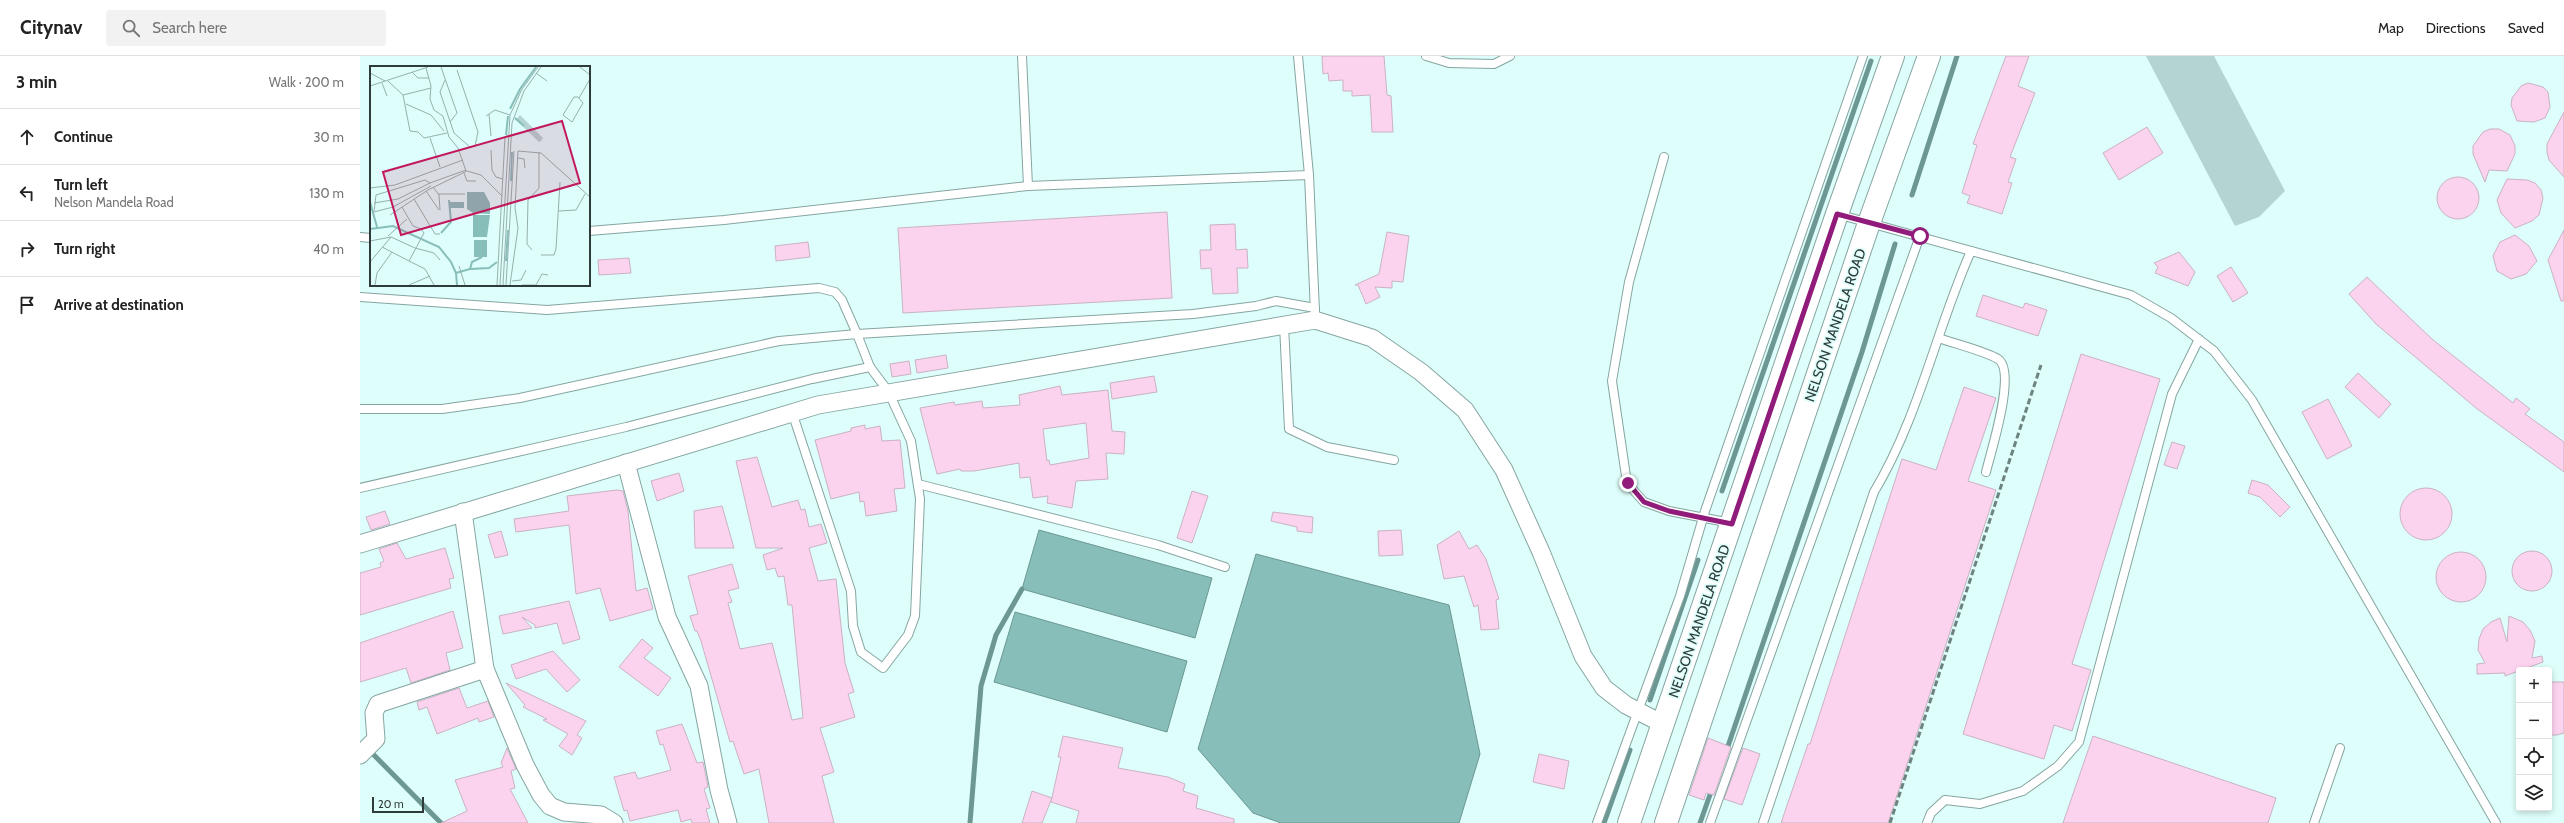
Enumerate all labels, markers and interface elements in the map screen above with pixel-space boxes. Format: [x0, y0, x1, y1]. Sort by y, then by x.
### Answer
search box [106, 10, 386, 46]
text: Citynav [20, 16, 82, 39]
icon: search [120, 17, 142, 39]
text: Search here [152, 19, 227, 37]
text: Map [2378, 19, 2404, 37]
text: Directions [2426, 19, 2486, 37]
text: Saved [2508, 19, 2544, 37]
inset map [370, 66, 590, 286]
text: 3 min [16, 72, 57, 92]
text: Walk · 200 m [269, 74, 344, 90]
icon: ahead [16, 126, 38, 148]
text: Continue [54, 128, 113, 146]
text: 30 m [314, 129, 344, 145]
text: Turn left [54, 176, 108, 194]
icon: left [16, 182, 38, 204]
text: 130 m [309, 185, 344, 201]
text: Nelson Mandela Road [54, 194, 174, 210]
route start [1911, 227, 1929, 245]
icon: right [16, 238, 38, 260]
text: Turn right [54, 240, 115, 258]
text: 40 m [313, 241, 344, 257]
street label: NELSON MANDELA ROAD [1800, 246, 1870, 404]
icon: arrive [16, 294, 38, 316]
text: Arrive at destination [54, 296, 184, 314]
route end [1619, 474, 1637, 492]
street label: NELSON MANDELA ROAD [1664, 542, 1734, 700]
map controls [2516, 667, 2552, 811]
button: + [2516, 667, 2552, 703]
button: − [2516, 703, 2552, 739]
button: locate [2516, 739, 2552, 775]
button: layers [2516, 775, 2552, 811]
scale bar [372, 795, 424, 814]
text: 20 m [378, 797, 404, 811]

